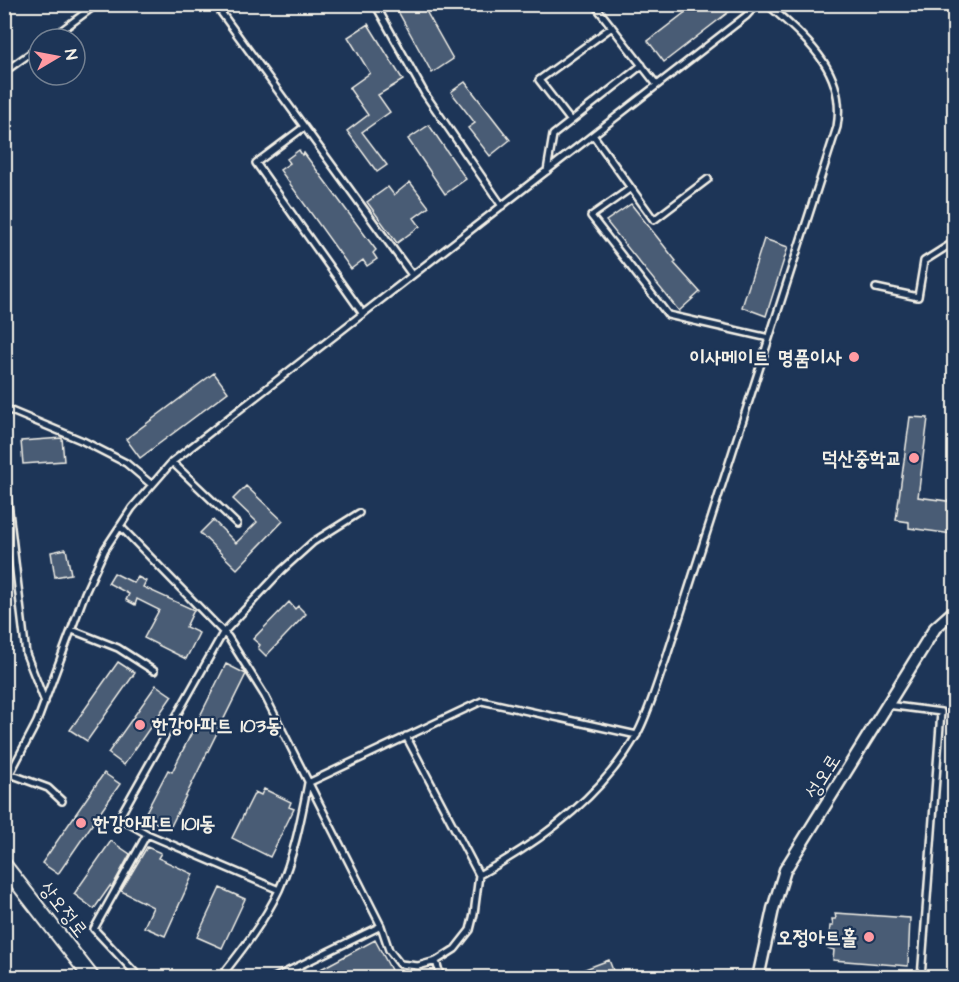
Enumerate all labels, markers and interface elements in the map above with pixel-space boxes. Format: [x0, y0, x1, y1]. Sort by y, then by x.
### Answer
north arrow [27, 27, 87, 87]
text: N [59, 48, 82, 61]
place label: 이사메이트 명품이사 [689, 344, 842, 372]
marker: 이사메이트 명품이사 [847, 350, 861, 364]
place label: 덕산중학교 [822, 445, 902, 473]
marker: 덕산중학교 [907, 451, 921, 465]
place label: 한강아파트 103동 [151, 712, 282, 740]
marker: 한강아파트 103동 [133, 718, 147, 732]
street label: 성오로 [798, 749, 848, 804]
place label: 한강아파트 101동 [92, 810, 215, 838]
marker: 한강아파트 101동 [74, 816, 88, 830]
street label: 상오정로 [32, 876, 94, 944]
place label: 오정아트홀 [777, 924, 857, 952]
marker: 오정아트홀 [862, 930, 876, 944]

